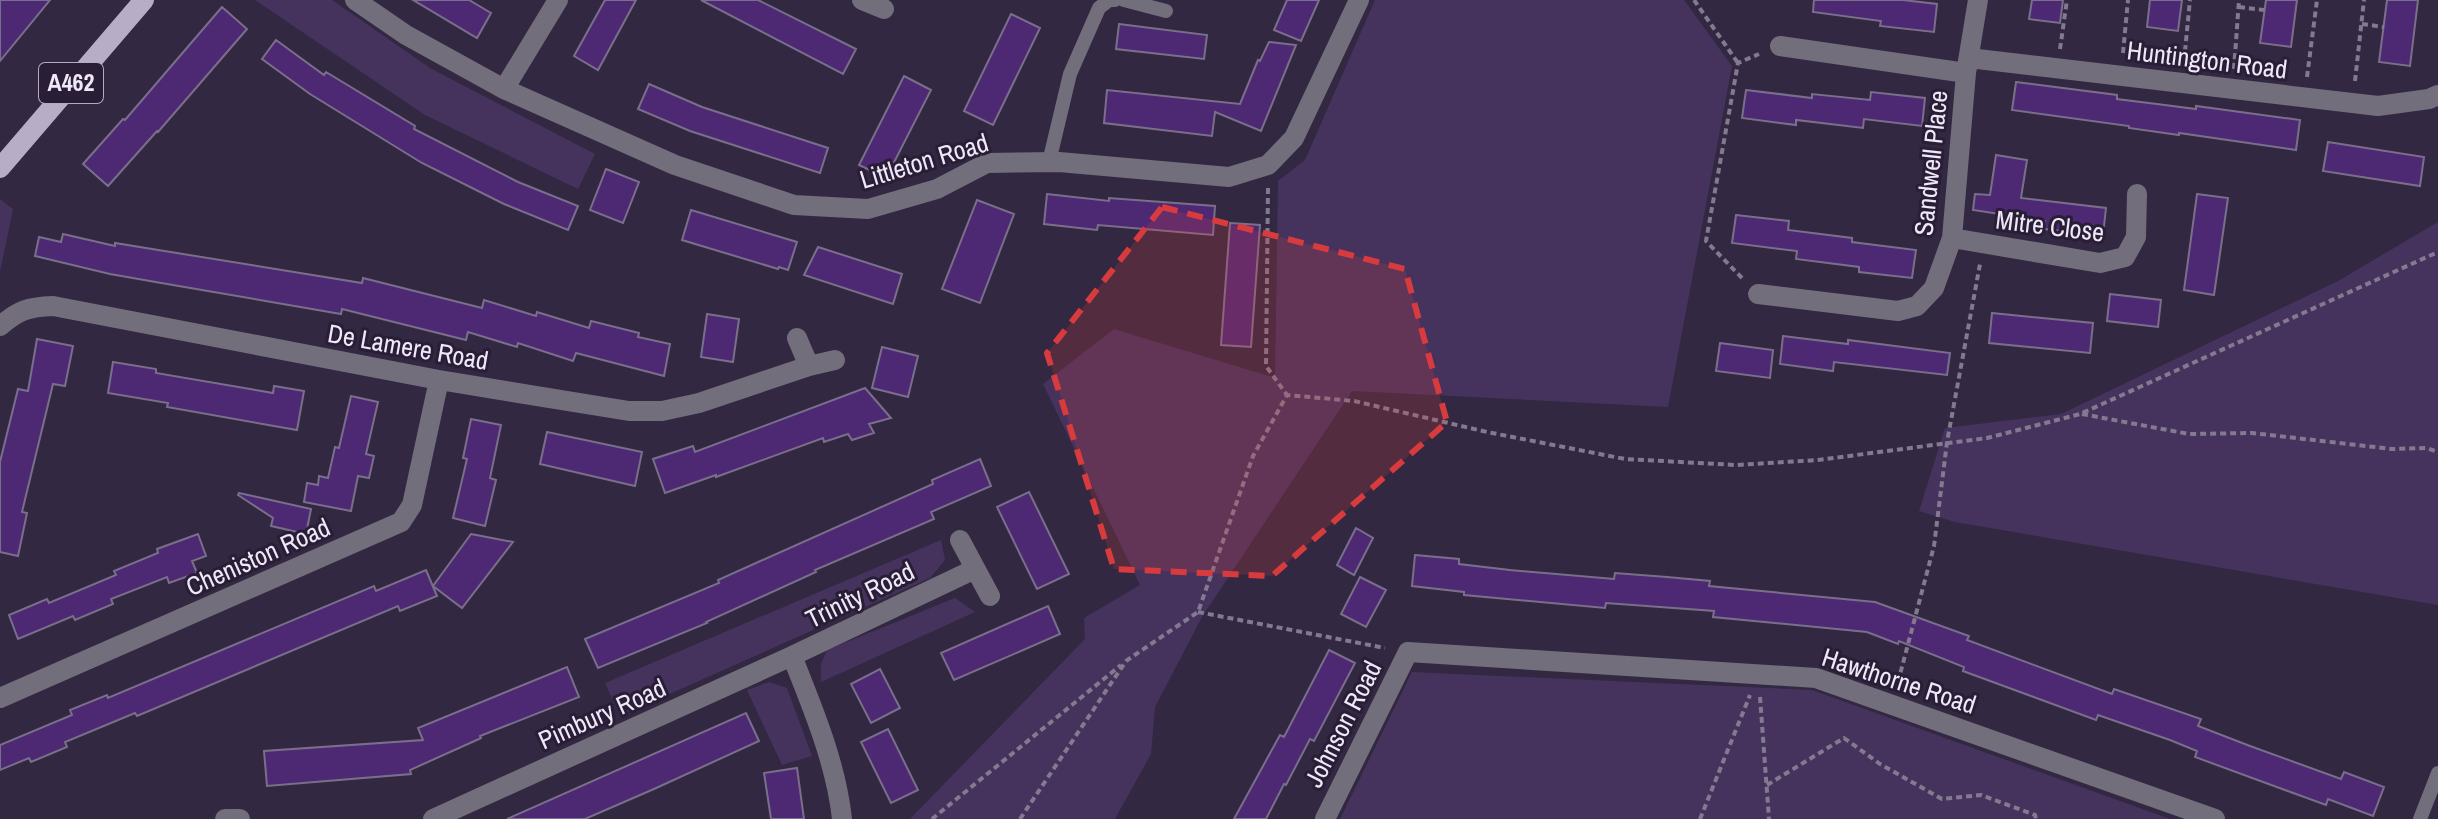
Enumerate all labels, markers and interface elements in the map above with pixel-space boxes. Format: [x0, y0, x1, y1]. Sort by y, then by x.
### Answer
street label: Huntington Road [2125, 32, 2289, 87]
road number: A462 [39, 63, 103, 103]
street label: Sandwell Place [1905, 89, 1956, 237]
street label: Littleton Road [855, 124, 992, 197]
street label: Mitre Close [1994, 201, 2106, 250]
street label: De Lamere Road [325, 315, 491, 378]
street label: Cheniston Road [180, 509, 335, 604]
street label: Trinity Road [800, 553, 920, 636]
street label: Hawthorne Road [1818, 639, 1981, 722]
street label: Johnson Road [1296, 655, 1389, 793]
street label: Pimbury Road [532, 670, 671, 757]

